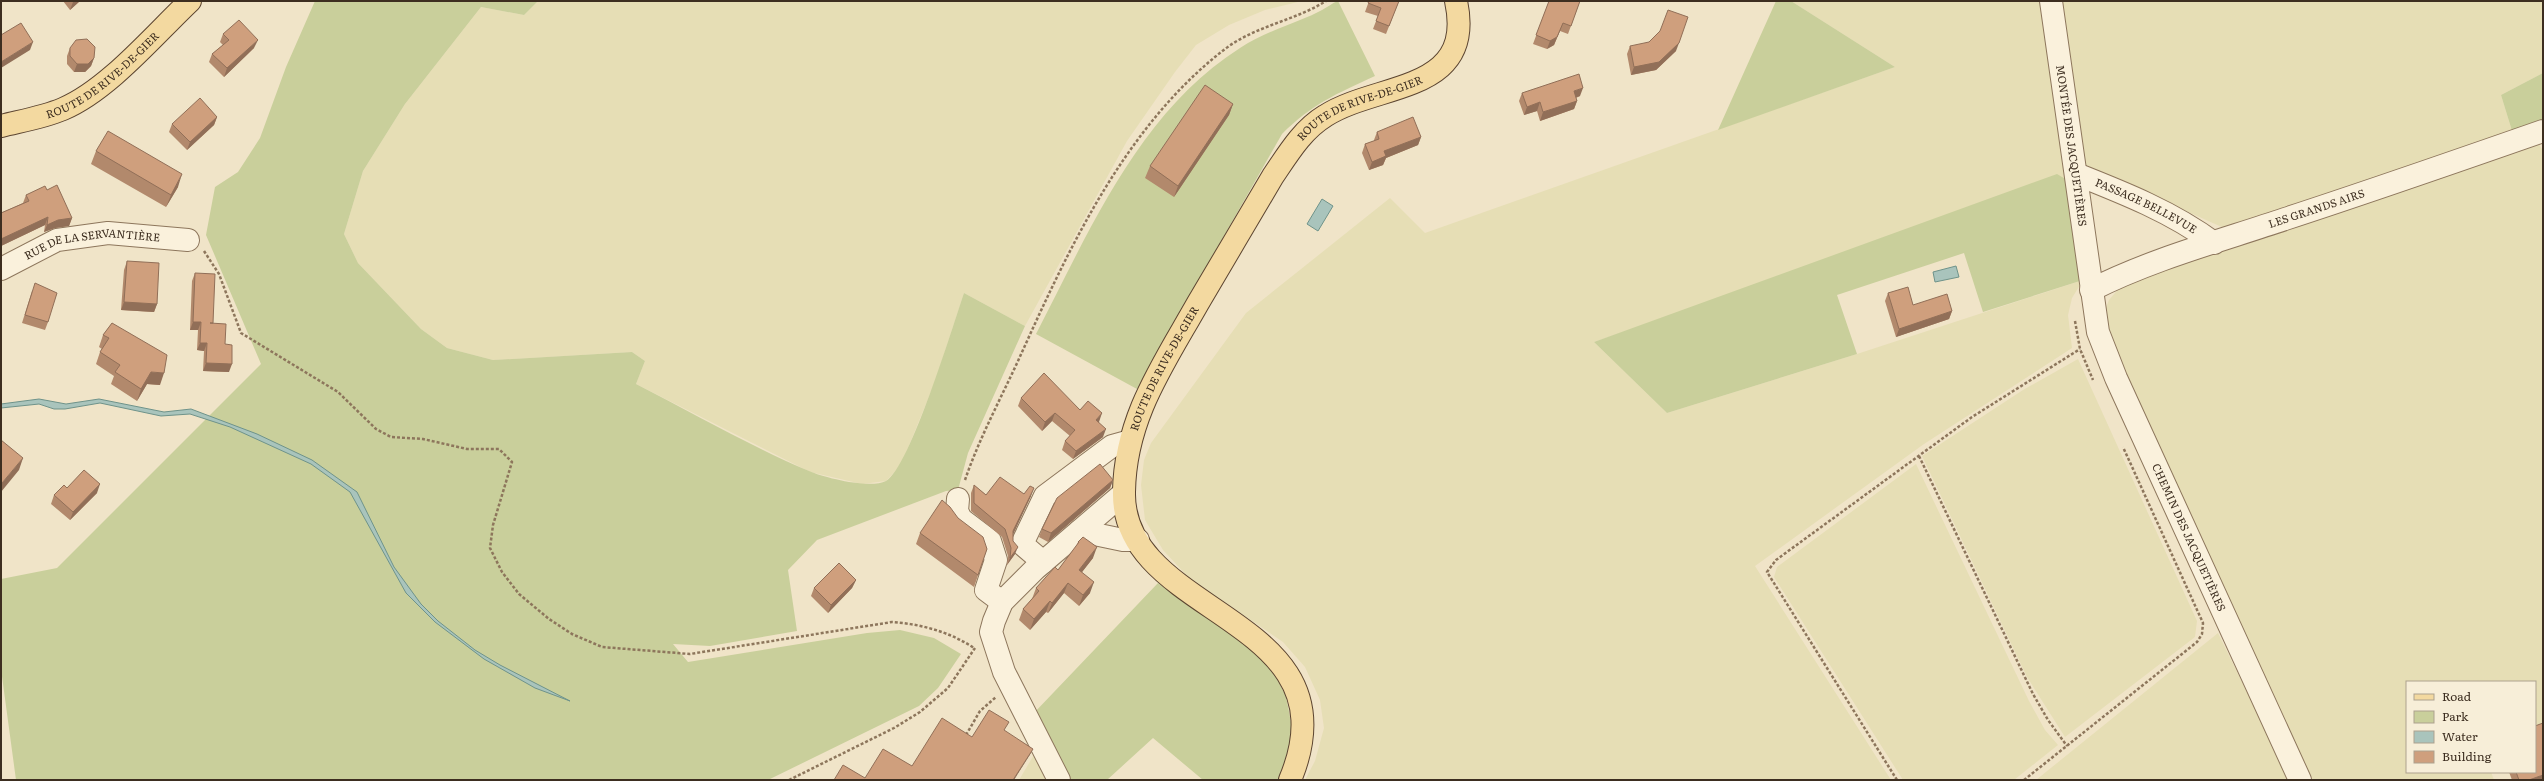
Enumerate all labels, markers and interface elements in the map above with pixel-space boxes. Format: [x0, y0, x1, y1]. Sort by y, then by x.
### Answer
street label: ROUTE DE RIVE-DE-GIER [44, 28, 162, 122]
street label: MONTÉE DES JACQUETIÈRES [2053, 64, 2092, 227]
street label: ROUTE DE RIVE-DE-GIER [1292, 71, 1425, 144]
street label: PASSAGE BELLEVUE [2093, 173, 2201, 237]
street label: LES GRANDS AIRS [2266, 184, 2366, 231]
street label: RUE DE LA SERVANTIÈRE [21, 224, 161, 263]
street label: ROUTE DE RIVE-DE-GIER [1125, 303, 1202, 433]
street label: CHEMIN DES JACQUETIÈRES [2149, 460, 2231, 614]
legend [2406, 681, 2536, 773]
text: Road [2442, 687, 2472, 705]
text: Park [2442, 707, 2469, 725]
text: Water [2442, 727, 2478, 745]
text: Building [2442, 747, 2492, 765]

